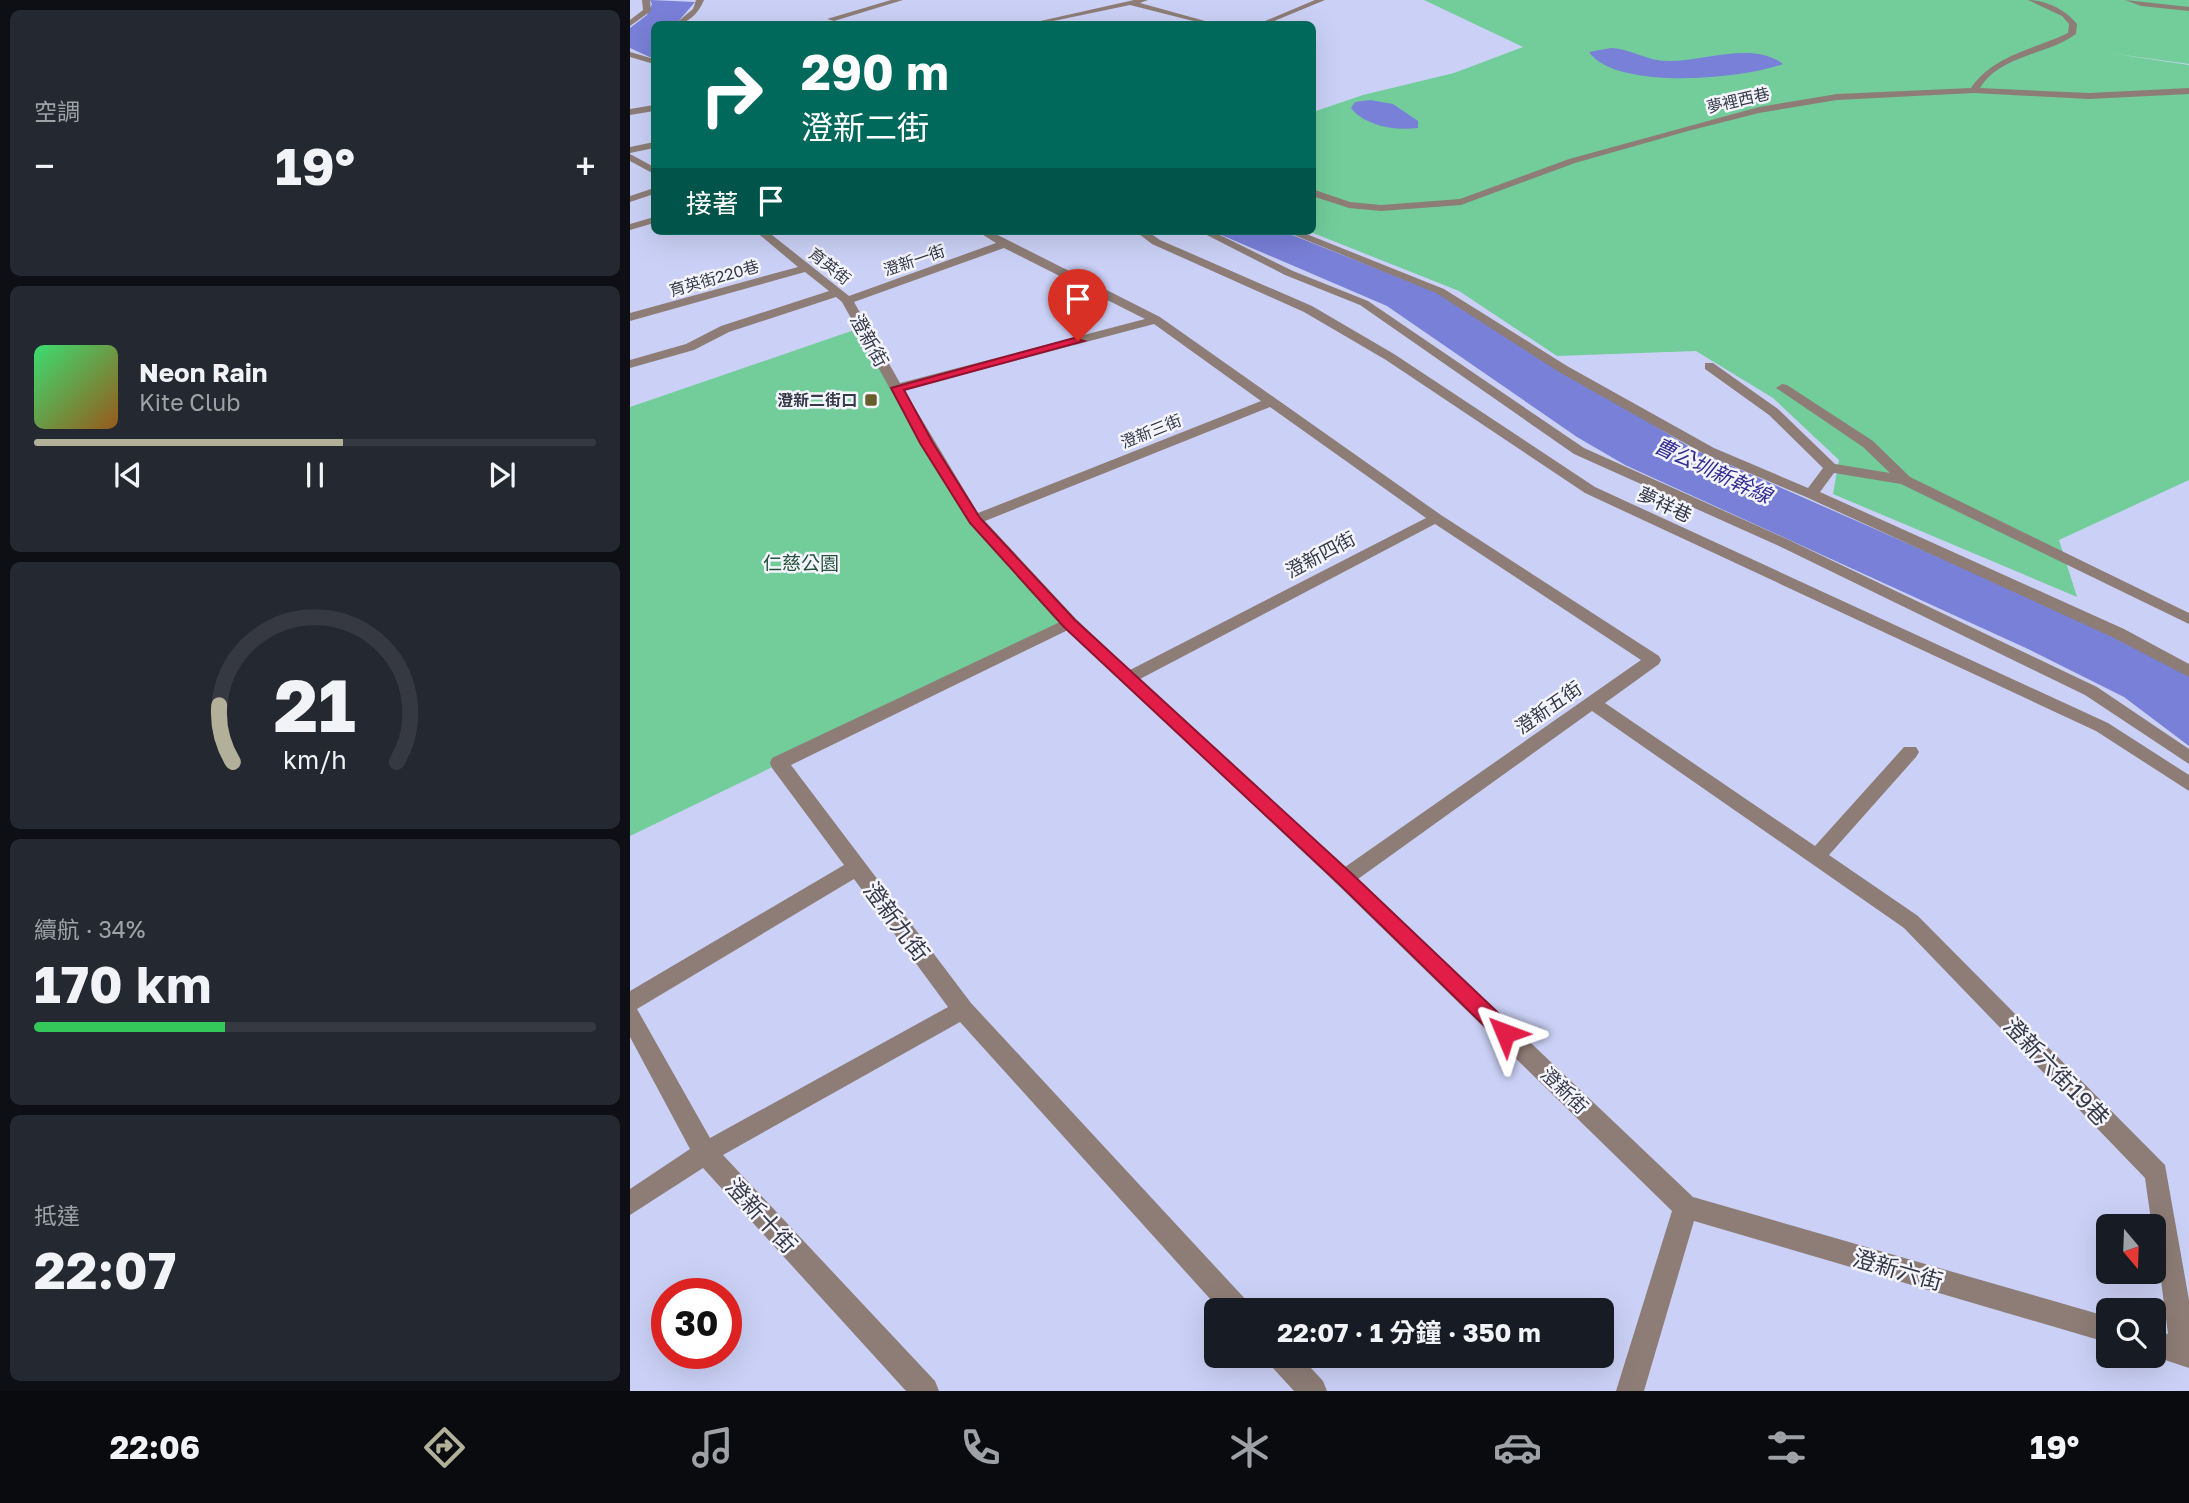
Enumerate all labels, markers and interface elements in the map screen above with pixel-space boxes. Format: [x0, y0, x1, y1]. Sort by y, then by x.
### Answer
text: 290 m [801, 42, 949, 101]
icon: right [686, 49, 777, 140]
street label: 夢裡西巷 [1705, 83, 1771, 117]
text: 空調 [34, 97, 80, 125]
text: 澄新二街 [801, 108, 929, 146]
text: 19° [275, 134, 355, 196]
text: − [34, 143, 55, 188]
text: + [575, 143, 596, 188]
icon: arrive [752, 182, 790, 220]
text: 接著 [686, 188, 738, 219]
street label: 澄新一街 [880, 240, 948, 280]
street label: 育英街 [805, 243, 855, 289]
street label: 育英街220巷 [667, 256, 761, 300]
pin [1048, 269, 1108, 341]
icon: arrive [1059, 280, 1097, 318]
street label: 澄新街 [846, 309, 894, 371]
text: Neon Rain [139, 357, 268, 388]
text: Kite Club [139, 388, 240, 416]
place label: 澄新二街口 [777, 390, 857, 410]
marker: 澄新二街口 [863, 392, 879, 408]
street label: 澄新三街 [1118, 410, 1184, 452]
water label: 曹公圳新幹線 [1650, 432, 1777, 509]
icon: previous [109, 456, 147, 494]
icon: pause [296, 456, 334, 494]
icon: next [483, 456, 521, 494]
street label: 夢祥巷 [1634, 482, 1696, 526]
street label: 澄新四街 [1281, 526, 1359, 582]
park label: 仁慈公園 [763, 551, 839, 574]
text: 21 [274, 661, 356, 748]
street label: 澄新五街 [1510, 676, 1586, 738]
text: km/h [283, 743, 347, 774]
street label: 澄新九街 [858, 876, 936, 966]
text: 續航 · 34% [34, 915, 145, 943]
text: 170 km [34, 952, 212, 1014]
position arrow [1468, 996, 1542, 1070]
street label: 澄新六街19巷 [1998, 1011, 2116, 1131]
street label: 澄新街 [1537, 1062, 1593, 1118]
street label: 澄新十街 [720, 1172, 804, 1258]
text: 抵達 [34, 1201, 80, 1229]
north arrow [2096, 1214, 2166, 1284]
map controls [2096, 1214, 2166, 1368]
text: 22:07 [34, 1238, 176, 1300]
street label: 澄新六街 [1850, 1243, 1946, 1295]
speed limit sign: 30 [651, 1278, 742, 1369]
button: search [2096, 1298, 2166, 1368]
text: 22:07 · 1 分鐘 · 350 m [1277, 1317, 1541, 1348]
icon: directions [420, 1423, 469, 1472]
icon: music [688, 1423, 737, 1472]
icon: phone [956, 1423, 1005, 1472]
icon: climate [1225, 1423, 1274, 1472]
icon: car [1493, 1423, 1542, 1472]
icon: filters [1762, 1423, 1811, 1472]
text: 22:06 [110, 1428, 200, 1466]
text: 19° [2030, 1428, 2079, 1466]

